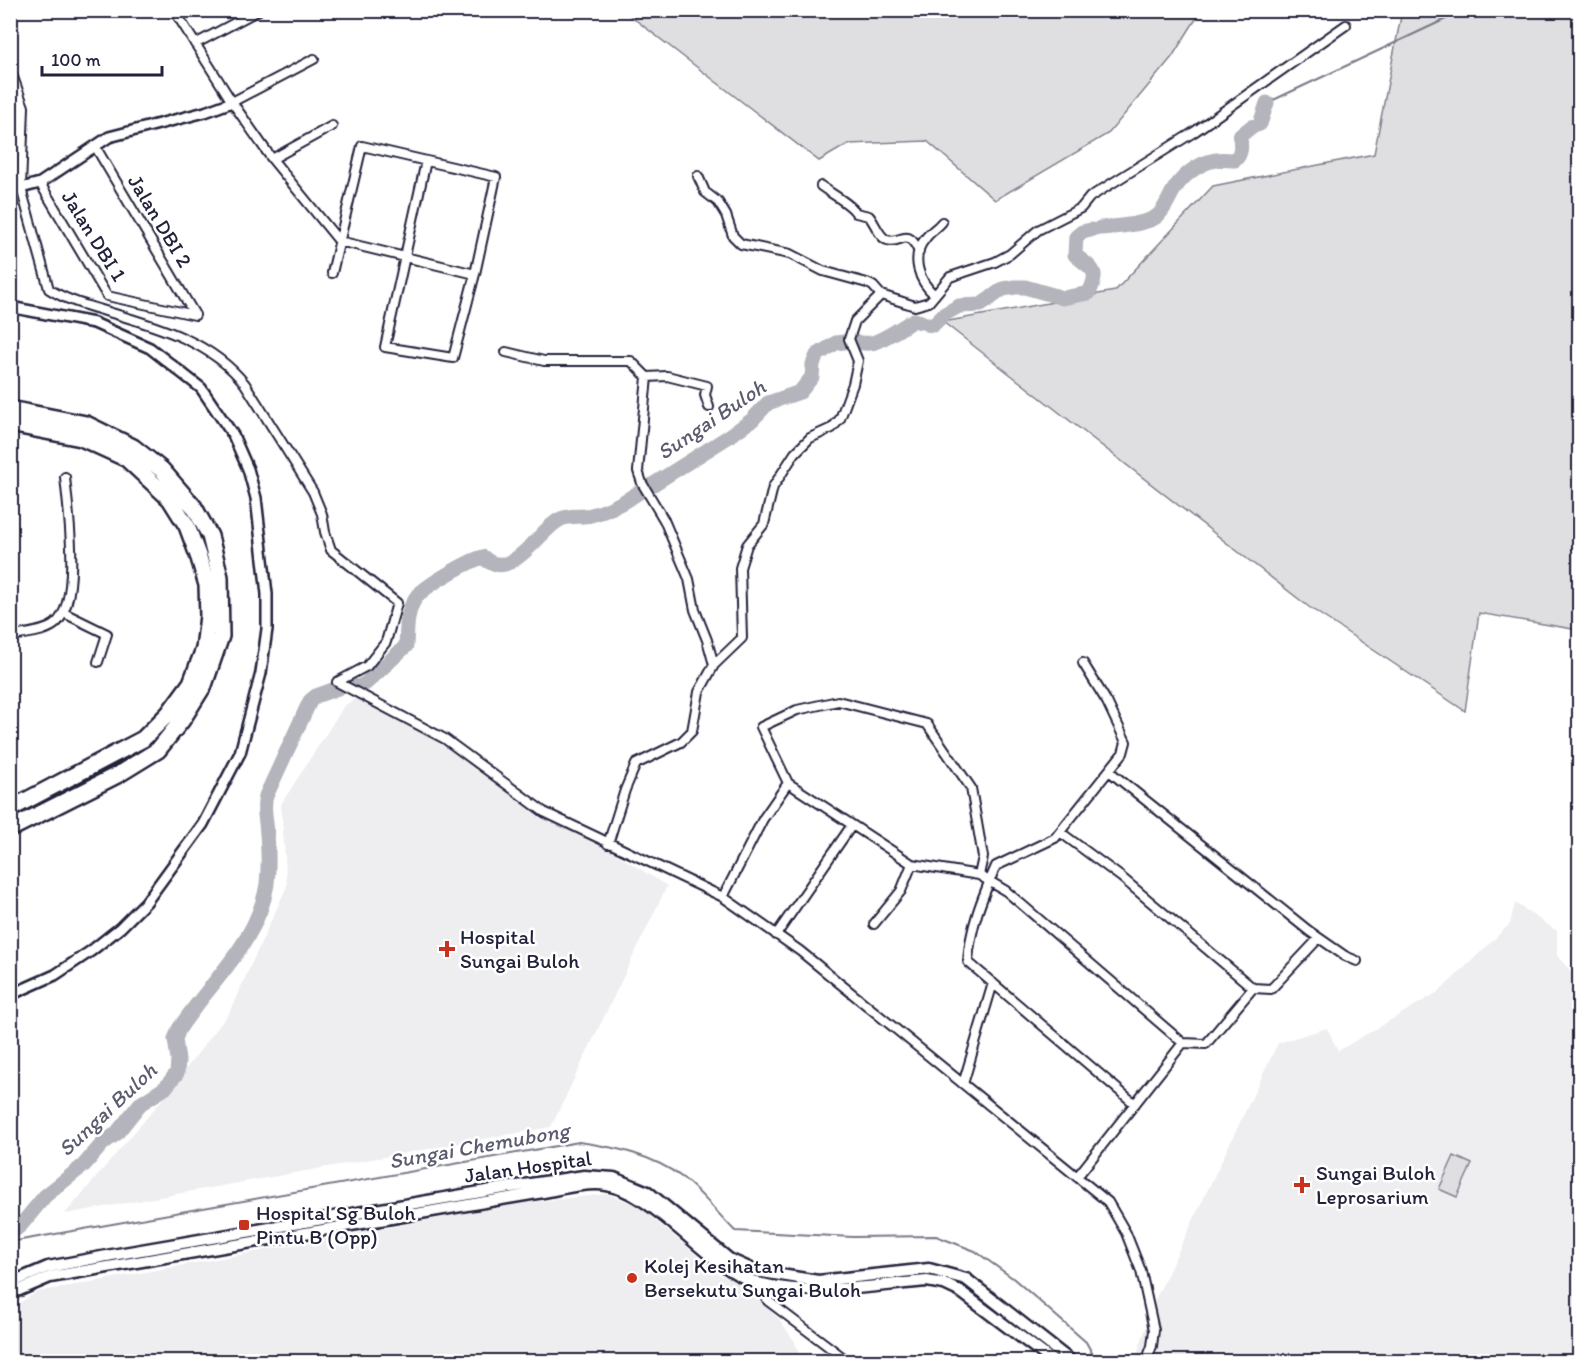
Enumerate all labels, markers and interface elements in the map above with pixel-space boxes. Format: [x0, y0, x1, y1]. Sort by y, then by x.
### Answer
scale bar [42, 39, 162, 77]
text: 100 m [51, 49, 101, 71]
street label: Jalan DBI 2 [123, 170, 198, 272]
street label: Jalan DBI 1 [57, 186, 132, 286]
water label: Sungai Buloh [652, 373, 771, 466]
place label: Hospital Sungai Buloh [460, 924, 580, 973]
marker: Hospital Sungai Buloh [438, 940, 456, 958]
water label: Sungai Buloh [52, 1057, 162, 1162]
water label: Sungai Chemubong [387, 1116, 574, 1175]
street label: Jalan Hospital [463, 1145, 593, 1188]
place label: Sungai Buloh Leprosarium [1316, 1160, 1436, 1209]
marker: Sungai Buloh Leprosarium [1293, 1176, 1311, 1194]
place label: Hospital Sg Buloh Pintu B (Opp) [256, 1200, 417, 1249]
marker: Hospital Sg Buloh Pintu B (Opp) [237, 1218, 251, 1232]
place label: Kolej Kesihatan Bersekutu Sungai Buloh [644, 1253, 861, 1302]
marker: Kolej Kesihatan Bersekutu Sungai Buloh [625, 1271, 639, 1285]

